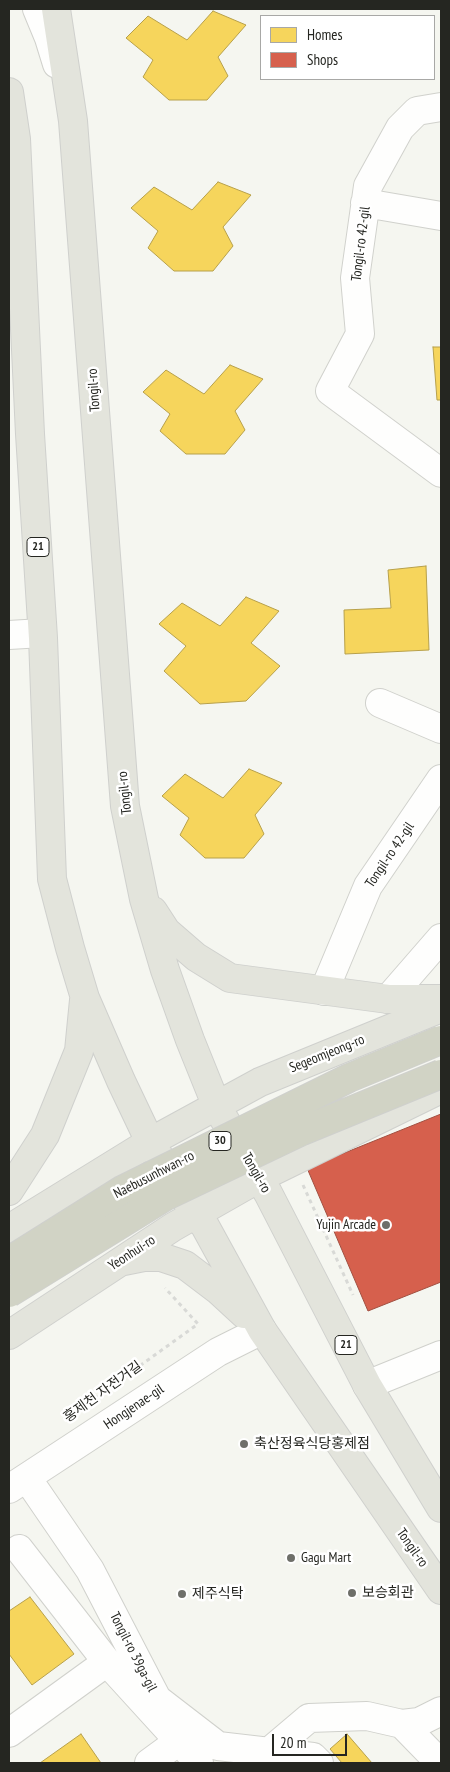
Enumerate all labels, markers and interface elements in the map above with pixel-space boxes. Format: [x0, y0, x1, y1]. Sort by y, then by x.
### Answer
legend [260, 15, 435, 80]
text: Homes [307, 25, 343, 44]
text: Shops [307, 50, 338, 69]
street label: Tongil-ro 42-gil [348, 206, 374, 282]
street label: Tongil-ro [84, 368, 104, 412]
road number: 21 [27, 538, 49, 556]
street label: Tongil-ro [114, 771, 136, 815]
street label: Tongil-ro 42-gil [362, 819, 418, 891]
street label: Segeomjeong-ro [287, 1031, 367, 1077]
road number: 30 [209, 1132, 231, 1150]
street label: Naebusunhwan-ro [111, 1148, 197, 1202]
street label: Tongil-ro [238, 1150, 274, 1196]
place label: Yujin Arcade [316, 1217, 376, 1233]
marker: Yujin Arcade [380, 1219, 392, 1231]
street label: Yeonhui-ro [105, 1232, 159, 1274]
road number: 21 [335, 1336, 357, 1354]
street label: 홍제천 자전거길 [60, 1358, 146, 1426]
street label: Hongjenae-gil [101, 1381, 167, 1433]
place label: 축산정육식당홍제점 [254, 1436, 370, 1452]
marker: 축산정육식당홍제점 [238, 1438, 250, 1450]
street label: Tongil-ro [393, 1525, 431, 1571]
place label: Gagu Mart [301, 1550, 351, 1566]
marker: Gagu Mart [285, 1552, 297, 1564]
place label: 보승회관 [362, 1585, 414, 1601]
place label: 제주식탁 [192, 1586, 244, 1602]
marker: 보승회관 [346, 1587, 358, 1599]
marker: 제주식탁 [176, 1588, 188, 1600]
street label: Tongil-ro 39ga-gil [106, 1609, 160, 1695]
scale bar [275, 1724, 350, 1756]
text: 20 m [280, 1733, 306, 1752]

